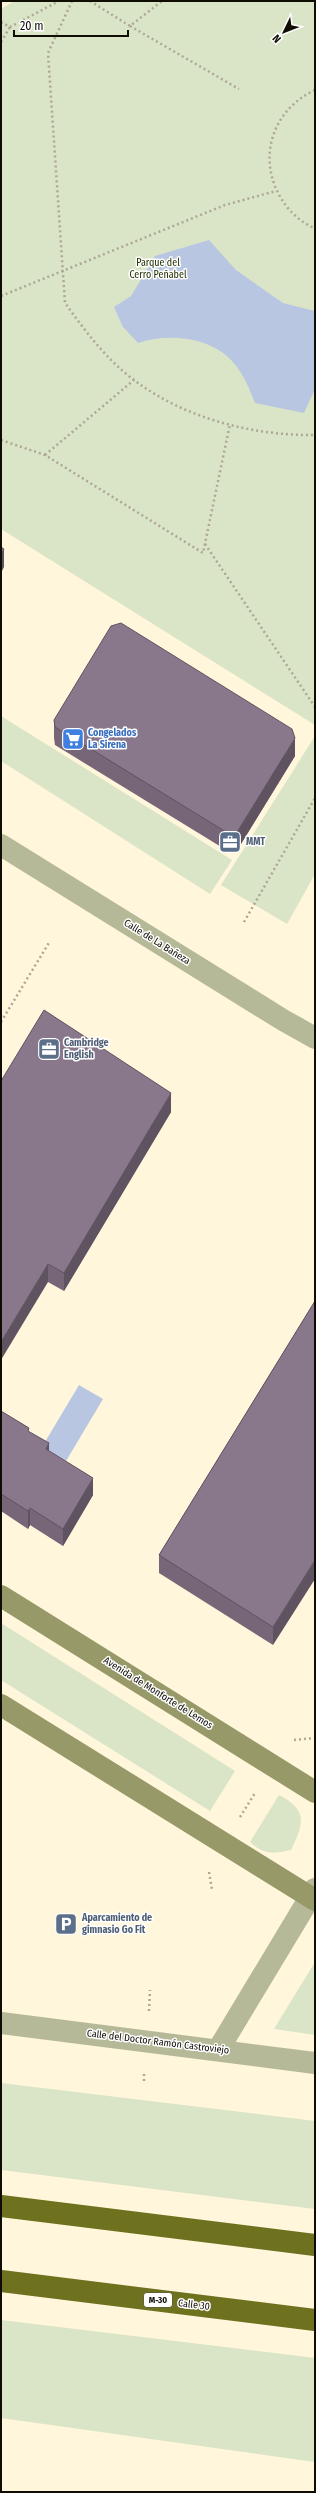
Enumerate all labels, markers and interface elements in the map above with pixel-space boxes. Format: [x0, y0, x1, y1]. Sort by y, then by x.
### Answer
scale bar [14, 12, 128, 38]
north arrow [264, 12, 304, 52]
text: 20 m [20, 19, 44, 33]
text: N [270, 32, 284, 45]
park label: Parque del Cerro Peñabel [129, 257, 187, 281]
supermarket icon: Congelados La Sirena [60, 726, 86, 752]
place label: Congelados La Sirena [88, 727, 137, 751]
office icon: MMT [217, 829, 243, 855]
place label: MMT [246, 836, 265, 848]
street label: Calle de La Bañeza [122, 917, 192, 967]
office icon: Cambridge English [36, 1036, 62, 1062]
place label: Cambridge English [64, 1037, 109, 1061]
street label: Avenida de Monforte de Lemos [101, 1654, 215, 1732]
parking icon: Aparcamiento de gimnasio Go Fit [53, 1911, 79, 1937]
place label: Aparcamiento de gimnasio Go Fit [81, 1912, 152, 1936]
street label: Calle del Doctor Ramón Castroviejo [86, 2027, 230, 2057]
road number: M-30 [144, 2293, 172, 2307]
street label: Calle 30 [177, 2297, 211, 2313]

